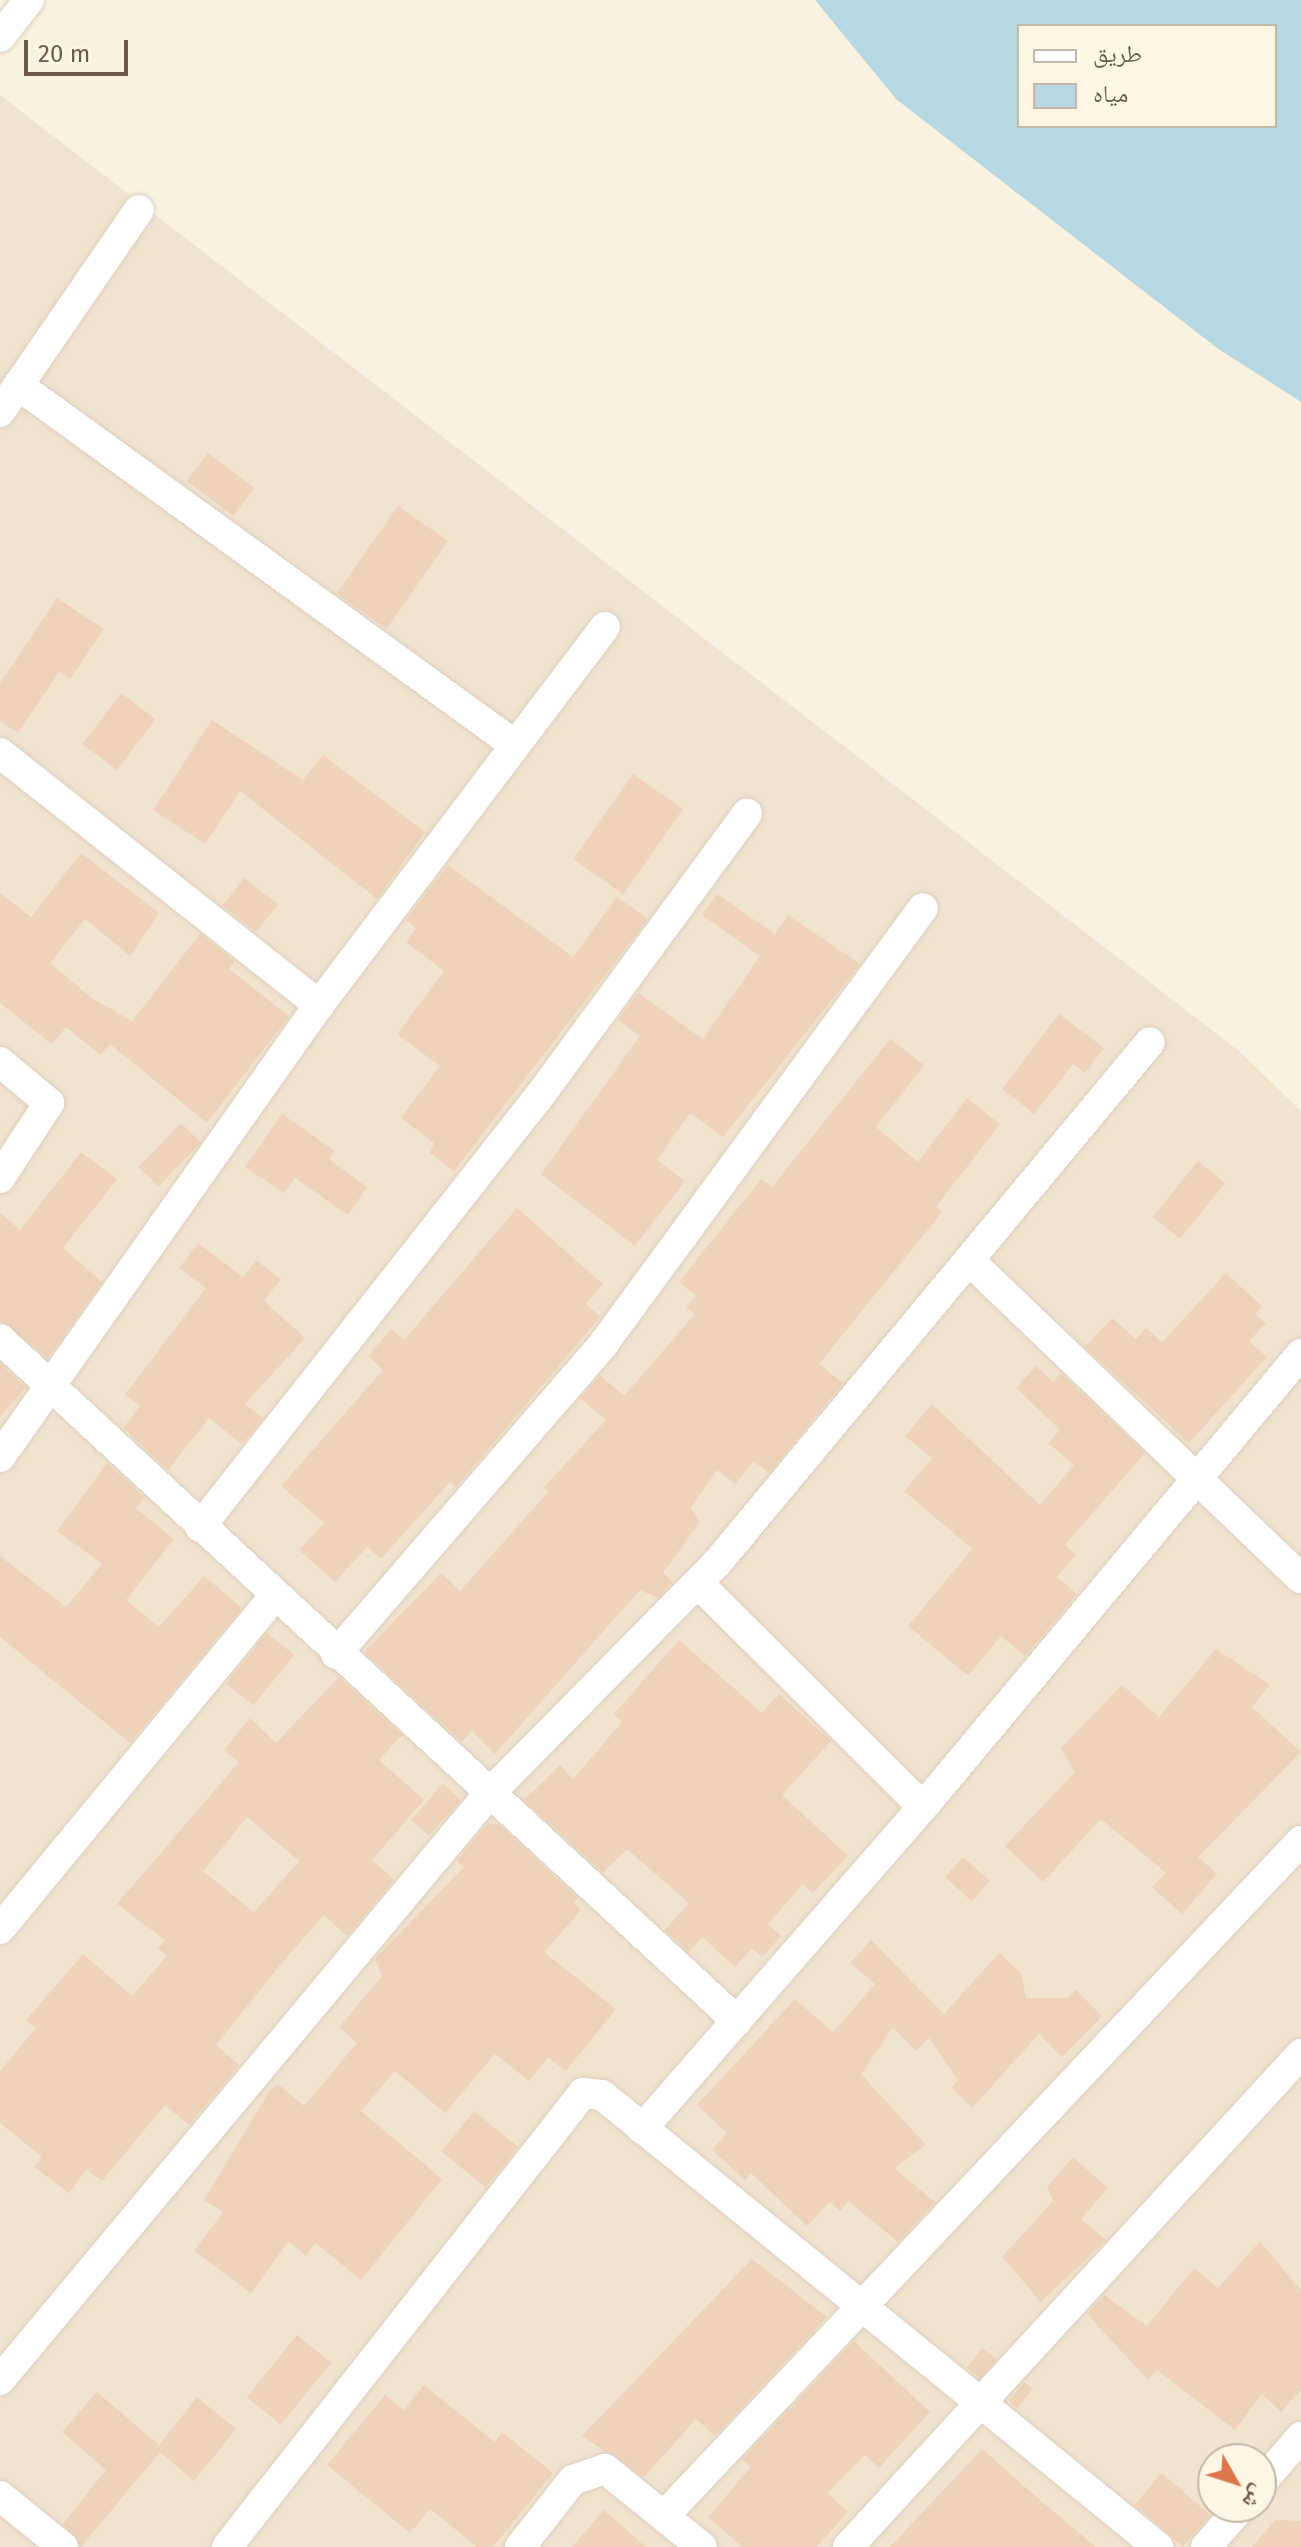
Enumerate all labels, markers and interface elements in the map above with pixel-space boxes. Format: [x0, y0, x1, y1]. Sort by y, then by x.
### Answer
scale bar [28, 24, 132, 74]
legend [1017, 24, 1277, 128]
text: 20 m [38, 40, 90, 68]
text: طريق [1093, 40, 1142, 68]
text: مياه [1093, 80, 1128, 108]
north arrow [1197, 2443, 1277, 2523]
text: ش [1237, 2480, 1272, 2515]

